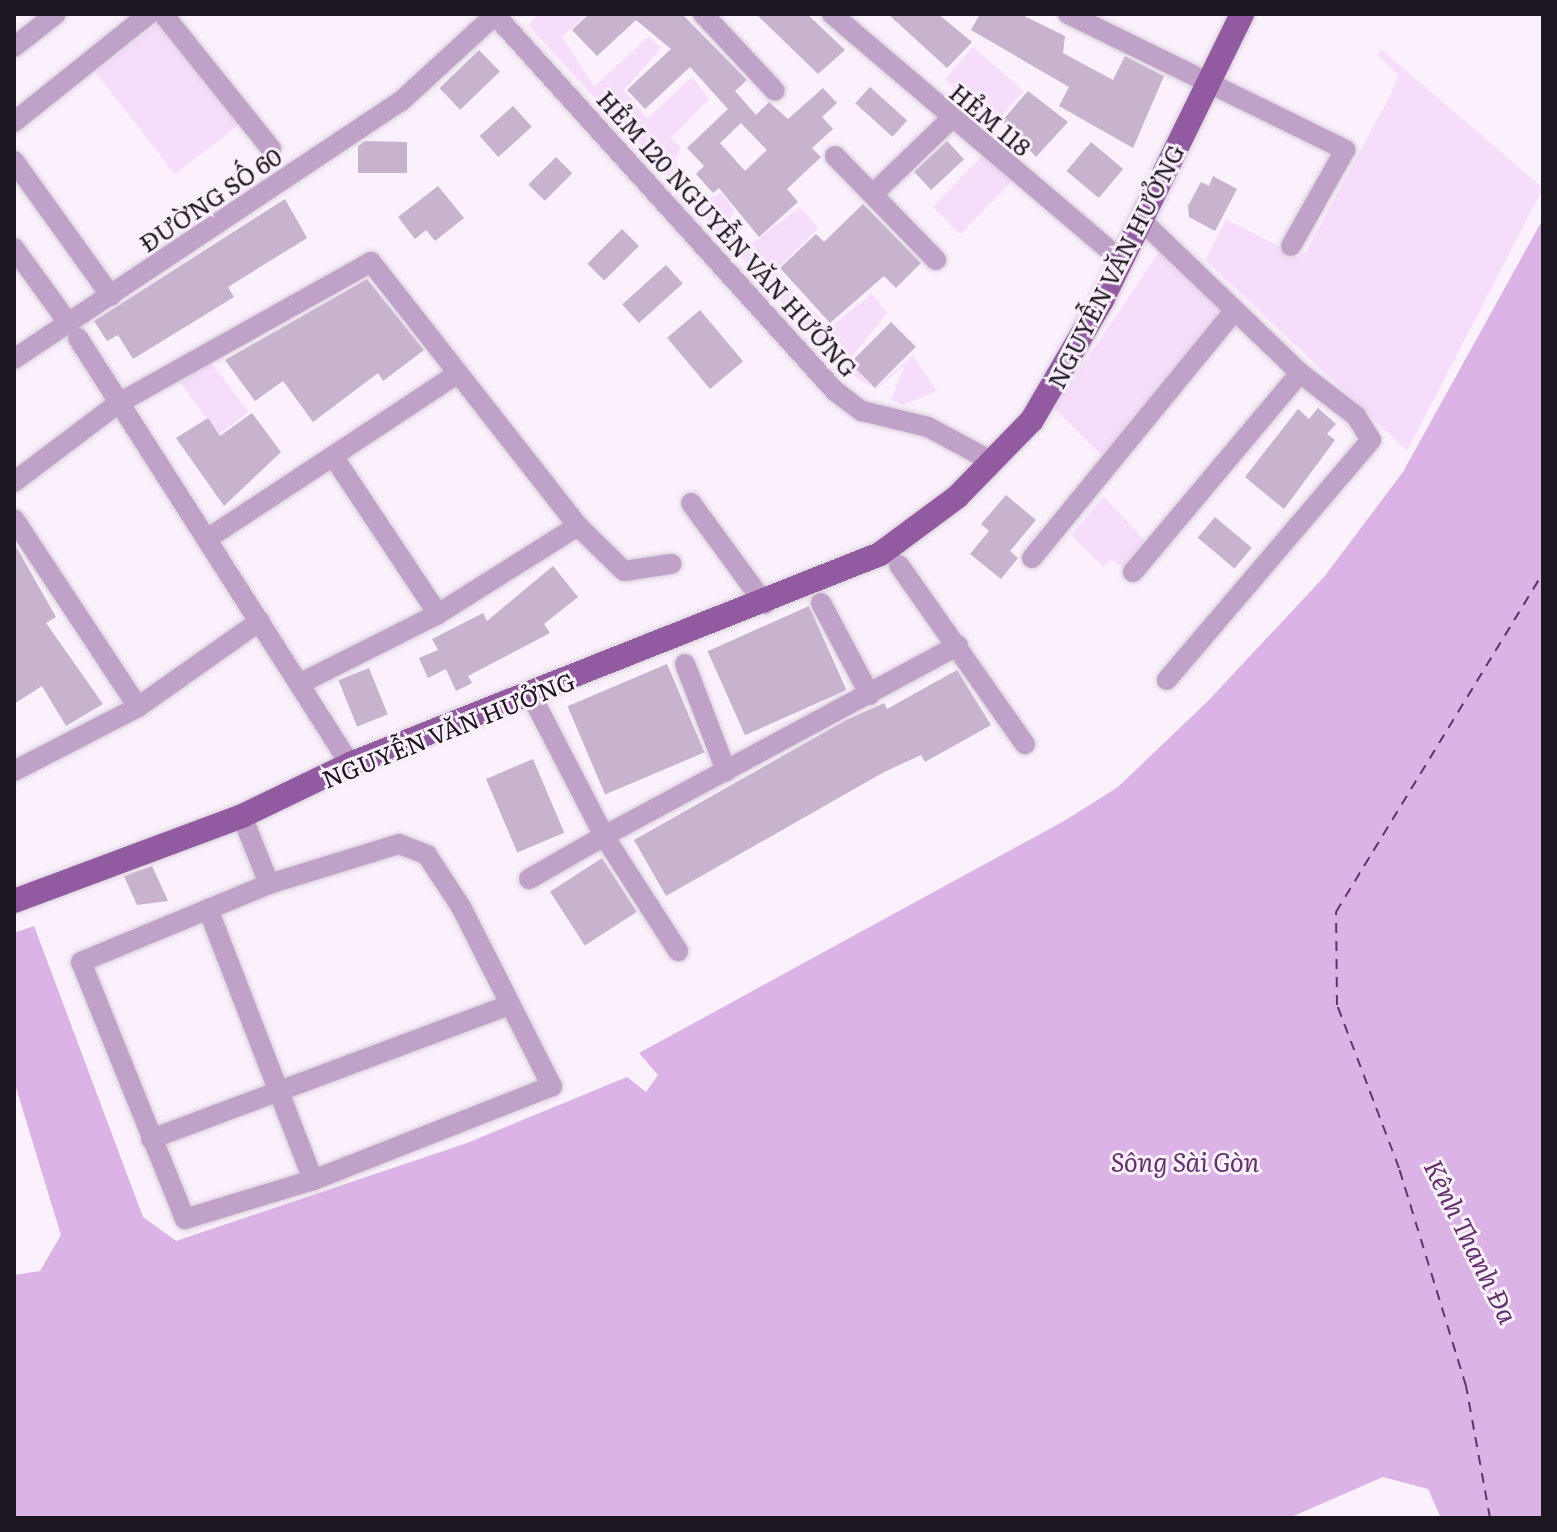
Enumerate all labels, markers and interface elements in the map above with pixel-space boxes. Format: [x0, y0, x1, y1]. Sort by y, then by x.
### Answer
street label: HẺM 118 [945, 77, 1037, 161]
street label: HẺM 120 NGUYỄN VĂN HƯỞNG [592, 84, 864, 382]
street label: NGUYỄN VĂN HƯỞNG [1041, 139, 1189, 393]
street label: ĐƯỜNG SỐ 60 [133, 141, 287, 257]
street label: NGUYỄN VĂN HƯỞNG [318, 665, 578, 793]
water label: Sông Sài Gòn [1111, 1145, 1259, 1177]
water label: Kênh Thanh Đa [1419, 1154, 1525, 1328]

